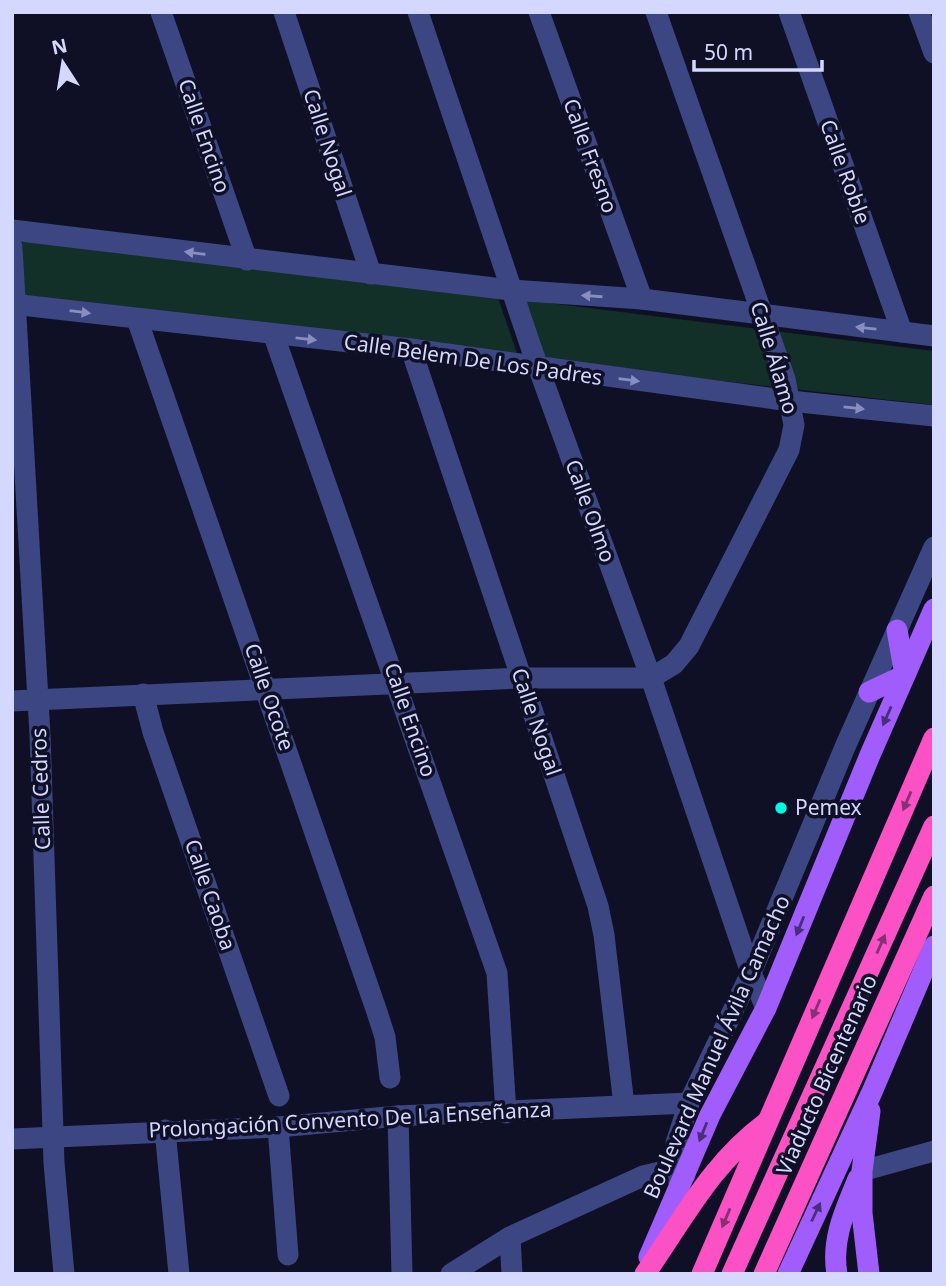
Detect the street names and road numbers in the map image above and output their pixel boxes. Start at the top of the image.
street label: Calle Encino [172,75,238,197]
street label: Calle Nogal [297,85,359,200]
street label: Calle Fresno [557,95,625,217]
street label: Calle Roble [814,116,878,228]
street label: Calle Álamo [745,298,805,417]
street label: Calle Belem De Los Padres [342,327,604,391]
street label: Calle Olmo [559,455,622,566]
street label: Calle Ocote [239,639,301,754]
street label: Calle Encino [378,659,444,781]
street label: Calle Nogal [505,664,568,779]
street label: Calle Cedros [24,727,56,851]
street label: Calle Caoba [179,835,243,954]
street label: Boulevard Manuel Ávila Camacho [636,891,796,1203]
street label: Viaducto Bicentenario [769,970,883,1179]
street label: Prolongación Convento De La Enseñanza [148,1094,552,1144]

